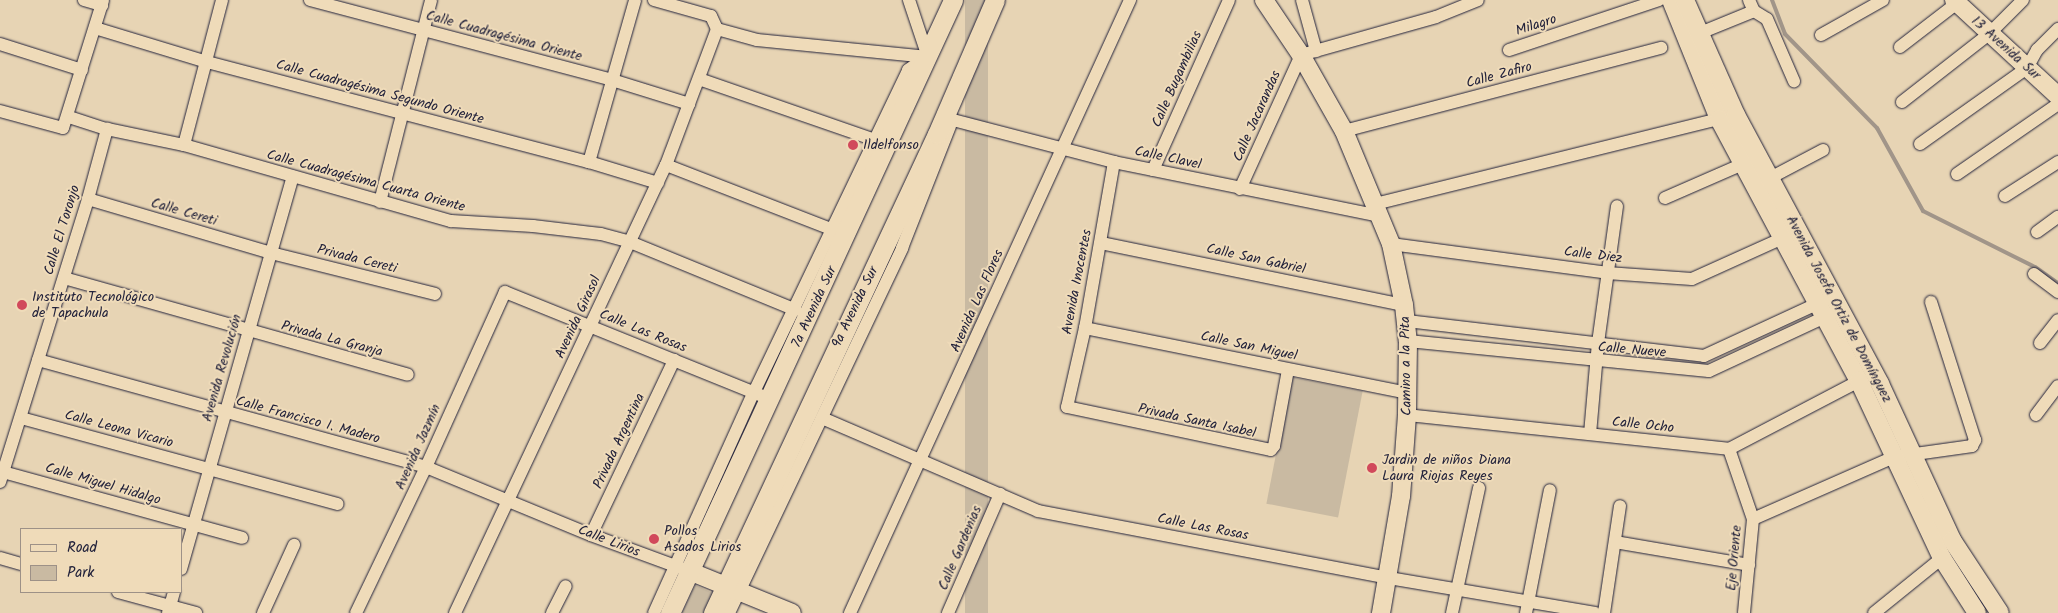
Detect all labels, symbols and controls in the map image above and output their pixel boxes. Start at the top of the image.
street label: Calle Cuadragésima Oriente [424,7,584,65]
street label: Milagro [1513,11,1559,39]
street label: 13 Avenida Sur [1968,12,2044,84]
street label: Calle Bugambilias [1148,28,1206,130]
street label: Calle Cuadragésima Segundo Oriente [274,56,486,128]
street label: Calle Zafiro [1464,58,1534,92]
street label: Calle Jacarandas [1229,68,1285,164]
place label: Ildelfonso [863,137,919,153]
marker: Ildelfonso [847,139,859,151]
street label: Calle Clavel [1133,143,1203,173]
street label: Calle Cuadragésima Cuarta Oriente [265,146,467,216]
street label: Calle El Toronjo [40,183,84,277]
street label: Calle Cereti [149,195,219,229]
street label: Avenida Josefa Ortiz de Domínguez [1783,213,1895,405]
street label: Avenida Inocentes [1059,228,1095,336]
street label: Calle San Gabriel [1205,240,1307,278]
street label: Privada Cereti [315,241,399,277]
street label: Calle Diez [1563,243,1623,267]
street label: Avenida Las Flores [947,247,1007,355]
street label: 7a Avenida Sur [788,264,840,350]
street label: 9a Avenida Sur [828,264,882,350]
street label: Avenida Girasol [551,273,605,361]
place label: Instituto Tecnológico de Tapachula [32,289,154,322]
marker: Instituto Tecnológico de Tapachula [16,299,28,311]
street label: Calle Las Rosas [597,306,689,356]
street label: Avenida Revolución [199,312,245,424]
street label: Camino a la Pita [1397,316,1415,416]
street label: Privada La Granja [279,317,385,361]
street label: Calle San Miguel [1199,328,1299,364]
street label: Calle Nueve [1597,339,1667,361]
street label: Privada Argentina [590,391,648,491]
street label: Calle Francisco I. Madero [234,393,382,447]
street label: Privada Santa Isabel [1136,400,1258,442]
street label: Avenida Jazmín [392,402,444,492]
street label: Calle Leona Vicario [63,406,175,452]
street label: Calle Ocho [1611,413,1675,437]
place label: Jardin de niños Diana Laura Riojas Reyes [1382,452,1511,484]
street label: Calle Miguel Hidalgo [43,459,163,509]
marker: Jardin de niños Diana Laura Riojas Reyes [1366,462,1378,474]
street label: Calle Gardenias [935,503,985,593]
street label: Calle Las Rosas [1156,510,1250,544]
street label: Calle Lirios [576,522,642,560]
place label: Pollos Asados Lirios [664,523,741,556]
street label: Eje Oriente [1723,525,1745,591]
legend [20,528,182,593]
marker: Pollos Asados Lirios [648,533,660,545]
text: Road [67,536,97,560]
text: Park [67,561,94,585]

